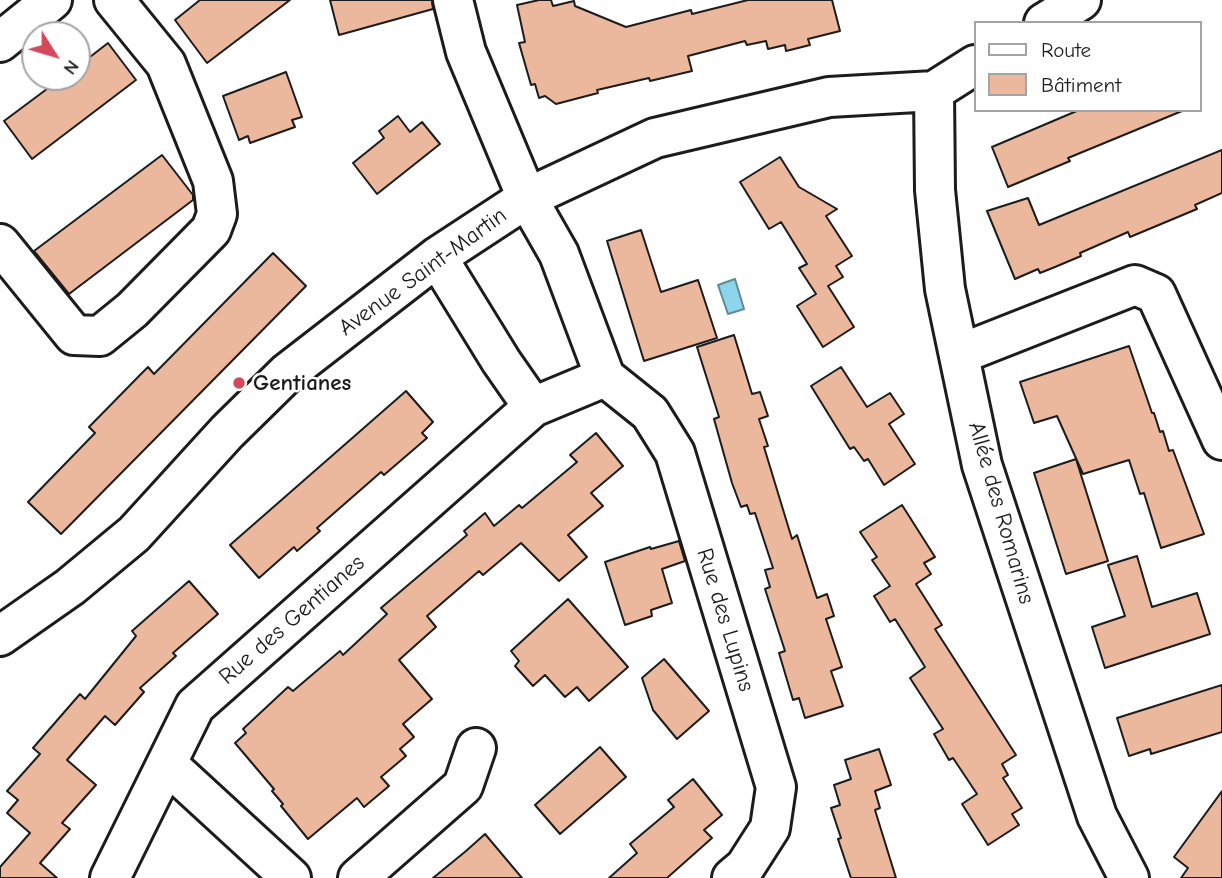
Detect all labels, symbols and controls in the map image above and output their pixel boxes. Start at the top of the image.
north arrow [21,21,91,91]
legend [974,21,1201,112]
text: Route [1041,38,1091,62]
text: N [59,56,84,79]
text: Bâtiment [1041,73,1121,97]
street label: Avenue Saint-Martin [334,202,512,342]
place label: Gentianes [253,369,351,397]
marker: Gentianes [231,375,247,391]
street label: Allée des Romarins [962,419,1040,607]
street label: Rue des Lupins [690,545,760,695]
street label: Rue des Gentianes [214,549,370,691]

